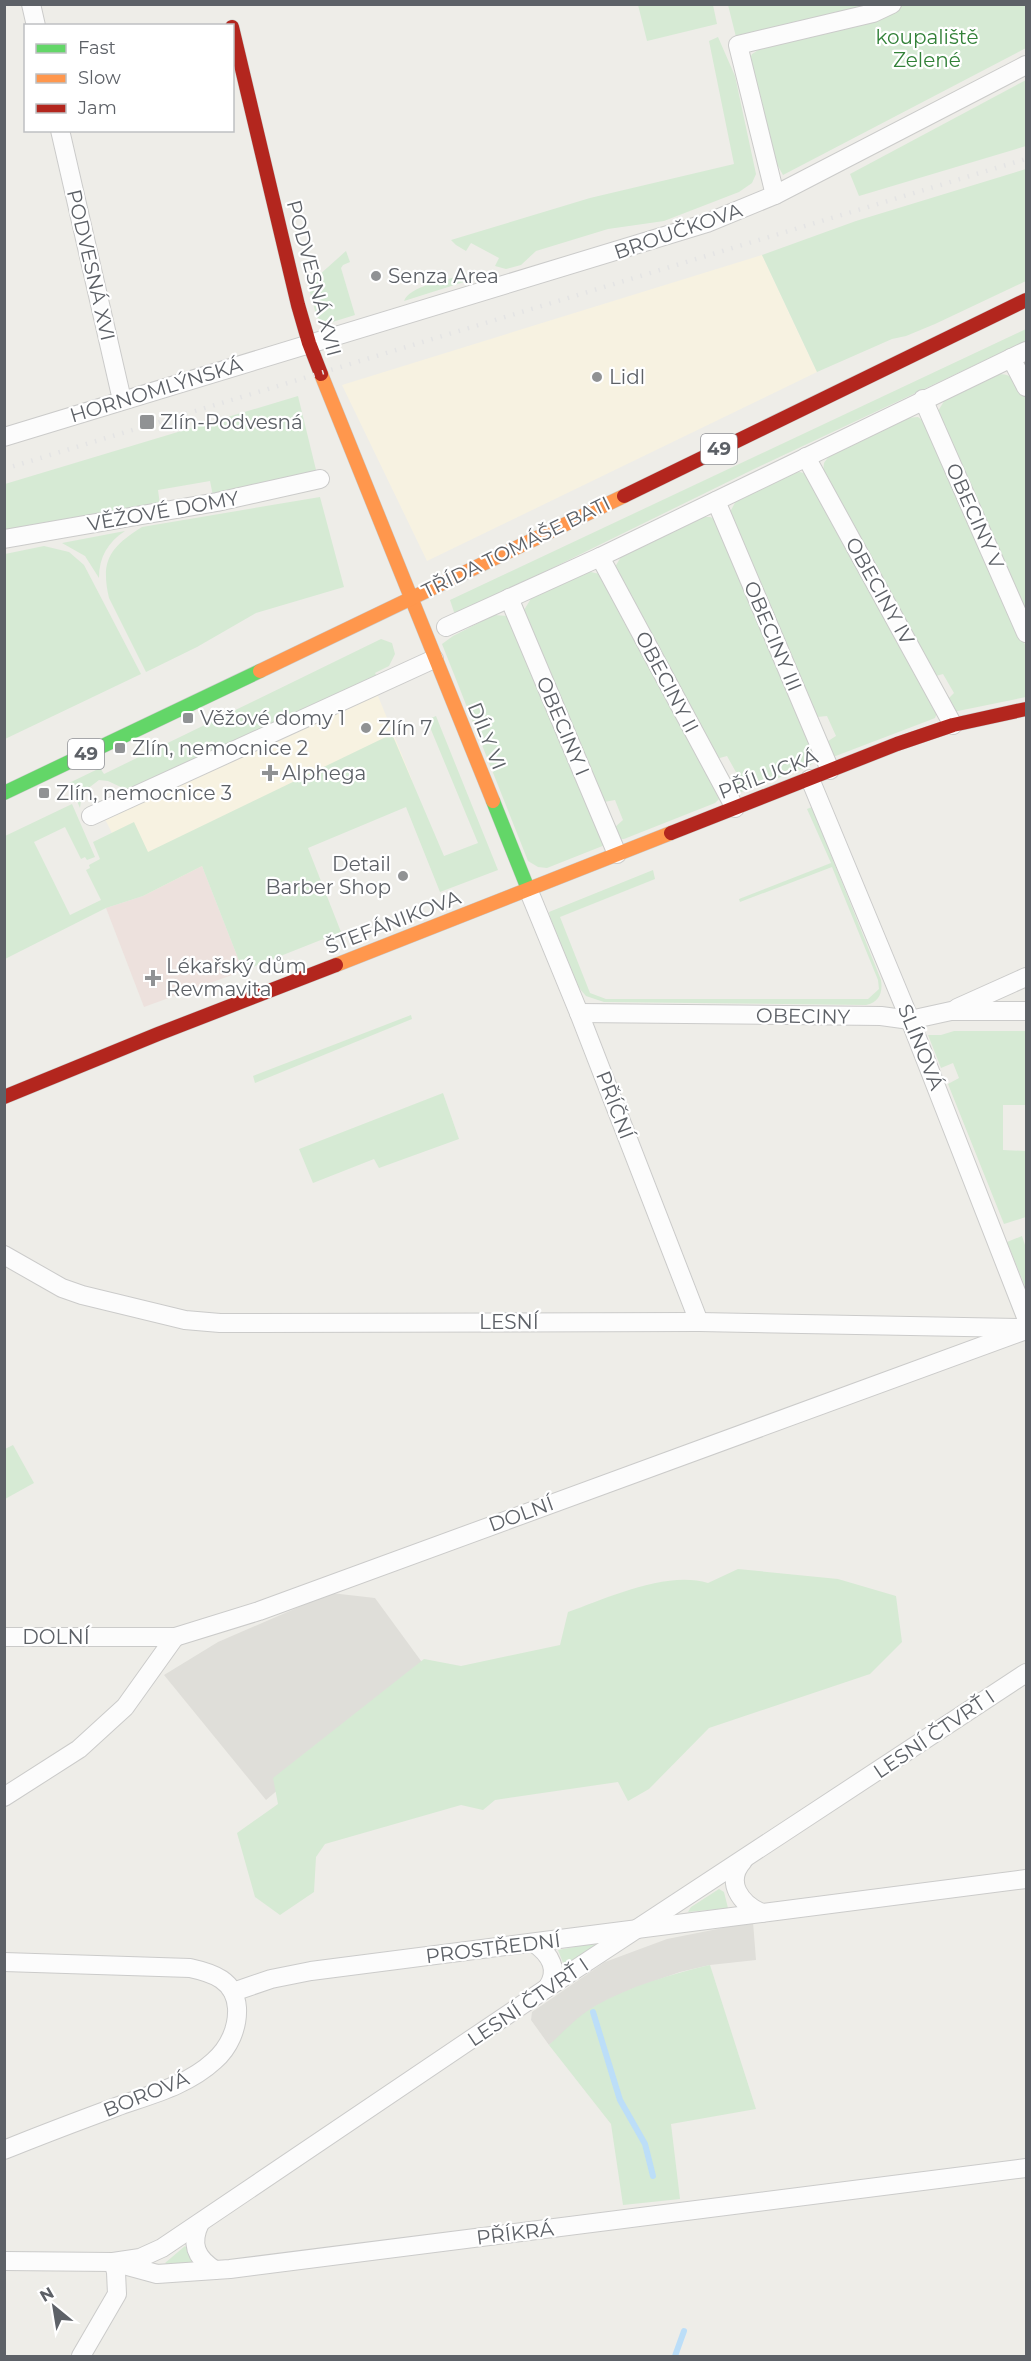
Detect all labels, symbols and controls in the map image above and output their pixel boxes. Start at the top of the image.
legend [24,24,234,132]
park label: koupaliště Zelené [875,25,979,72]
text: Fast [78,37,116,59]
text: Slow [78,67,121,89]
text: Jam [77,97,117,119]
street label: PODVESNÁ XVI [62,187,120,343]
street label: PODVESNÁ XVII [282,197,346,359]
street label: BROUČKOVA [611,198,746,264]
place label: Senza Area [388,264,499,288]
marker: Senza Area [369,269,383,283]
street label: HORNOMLÝNSKÁ [67,352,246,428]
place label: Lidl [609,365,645,389]
marker: Lidl [590,370,604,384]
place label: Zlín-Podvesná [160,410,303,434]
marker: Zlín-Podvesná [138,413,156,431]
road number: 49 [701,434,737,464]
street label: OBECINY V [941,459,1009,573]
street label: VĚŽOVÉ DOMY [85,486,241,536]
street label: TŘÍDA TOMÁŠE BATI [418,491,614,603]
street label: OBECINY IV [841,533,919,649]
street label: OBECINY III [739,577,807,695]
street label: OBECINY II [630,627,704,737]
street label: OBECINY I [531,673,595,779]
street label: DÍLY VI [463,699,511,773]
place label: Věžové domy 1 [200,706,345,730]
marker: Věžové domy 1 [181,711,195,725]
place label: Zlín 7 [378,716,432,740]
marker: Zlín 7 [359,721,373,735]
place label: Zlín, nemocnice 2 [132,736,308,760]
road number: 49 [68,739,104,769]
marker: Zlín, nemocnice 2 [113,741,127,755]
street label: PŘÍLUCKÁ [715,744,822,804]
place label: Alphega [282,761,366,785]
marker: Alphega [263,766,277,780]
place label: Zlín, nemocnice 3 [56,781,232,805]
marker: Zlín, nemocnice 3 [37,786,51,800]
place label: Detail Barber Shop [265,852,391,899]
marker: Detail Barber Shop [396,869,410,883]
street label: ŠTEFÁNIKOVA [322,885,465,959]
place label: Lékařský dům Revmavita [166,954,307,1001]
marker: Lékařský dům Revmavita [144,969,162,987]
street label: SLÍNOVÁ [893,1001,949,1094]
street label: OBECINY [756,1003,851,1029]
street label: PŘÍČNÍ [591,1067,639,1143]
street label: LESNÍ [479,1310,540,1334]
street label: DOLNÍ [485,1491,558,1537]
street label: DOLNÍ [22,1625,91,1649]
street label: LESNÍ ČTVRŤ I [869,1685,999,1783]
street label: PROSTŘEDNÍ [424,1928,563,1968]
street label: LESNÍ ČTVRŤ I [463,1953,593,2051]
street label: BOROVÁ [100,2066,193,2122]
street label: PŘÍKRÁ [475,2216,556,2250]
north arrow [24,2277,84,2337]
text: N [36,2283,57,2306]

